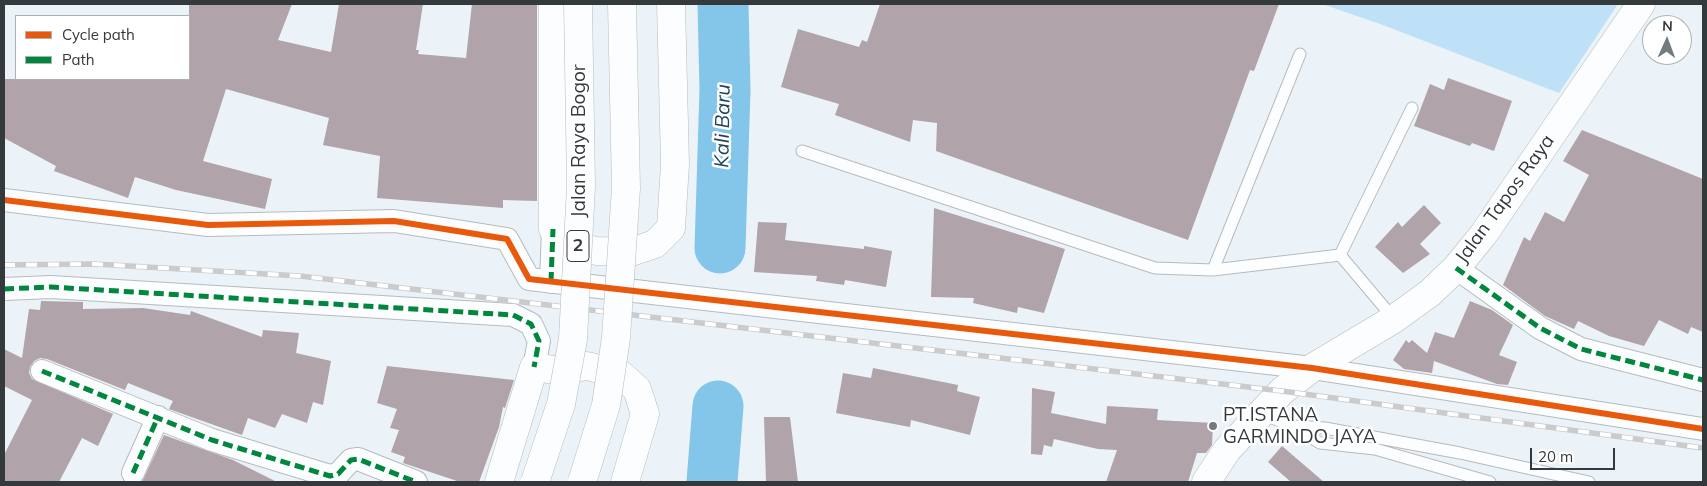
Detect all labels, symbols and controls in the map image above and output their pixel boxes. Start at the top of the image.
legend [15,15,190,80]
north arrow [1642,15,1692,65]
text: N [1662,17,1673,35]
text: Cycle path [62,25,135,44]
text: Path [62,50,94,69]
street label: Jalan Raya Bogor [568,64,590,218]
water label: Kali Baru [710,84,736,168]
street label: Jalan Tapos Raya [1451,130,1559,268]
road number: 2 [567,230,589,262]
place label: PT.ISTANA GARMINDO JAYA [1223,404,1376,448]
marker: PT.ISTANA GARMINDO JAYA [1207,420,1219,432]
scale bar [1532,438,1617,470]
text: 20 m [1538,447,1573,466]

